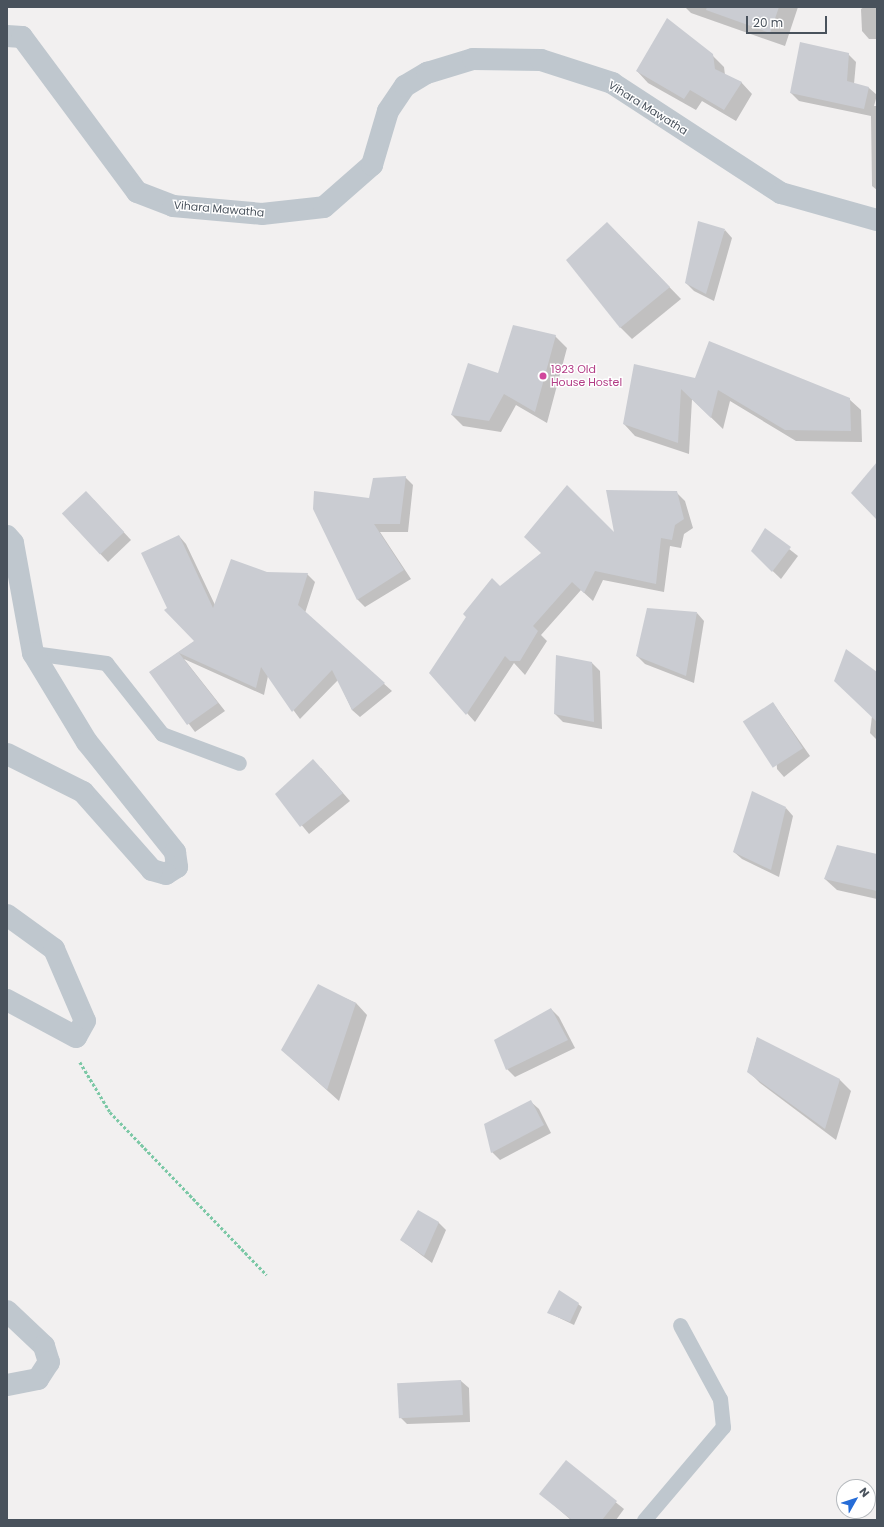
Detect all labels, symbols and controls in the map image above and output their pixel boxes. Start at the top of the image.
scale bar [748,8,829,34]
text: 20 m [753,14,783,31]
street label: Vihara Mawatha [606,78,690,138]
street label: Vihara Mawatha [173,198,265,220]
place label: 1923 Old House Hostel [551,363,622,389]
marker: 1923 Old House Hostel [538,371,548,381]
north arrow [836,1479,876,1519]
text: N [856,1484,873,1500]

